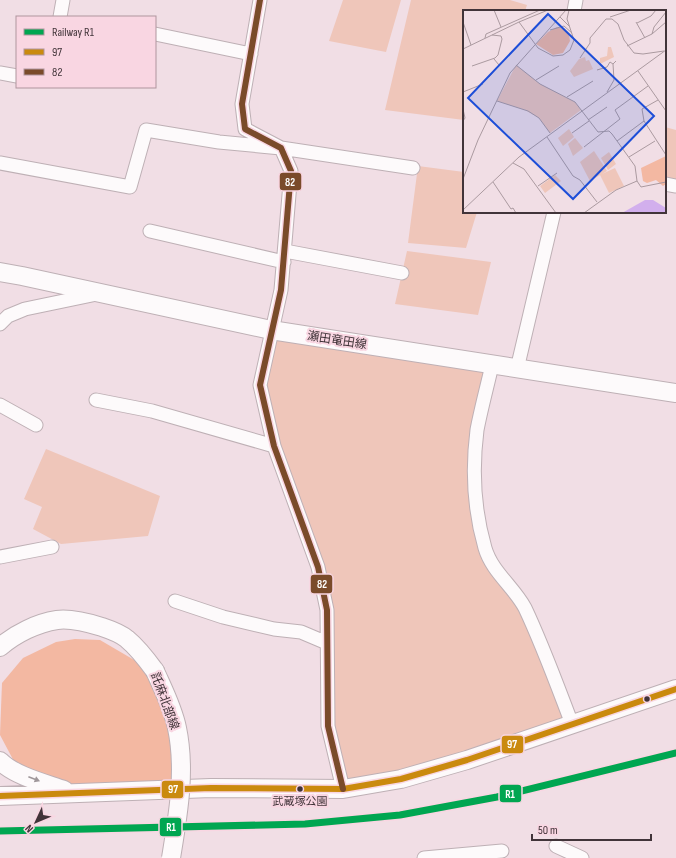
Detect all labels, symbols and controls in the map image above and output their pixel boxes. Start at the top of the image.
inset map [463,10,666,213]
legend [16,16,156,88]
text: Railway R1 [52,25,95,40]
text: 97 [52,45,62,60]
text: 82 [52,65,62,80]
line badge: 82 [279,172,302,191]
text: 82 [285,176,295,189]
street label: 瀬田竜田線 [306,328,368,353]
line badge: 82 [310,574,333,594]
text: 82 [317,578,327,591]
street label: 託麻北部線 [147,670,182,732]
unlabelled marker [642,694,652,704]
line badge: 97 [501,735,524,754]
text: 97 [507,738,517,751]
one-way arrow [28,777,40,783]
line badge: 97 [161,780,184,799]
text: 97 [168,783,178,796]
marker: 武蔵塚公園 [295,784,305,794]
line badge: R1 [499,784,522,803]
text: R1 [505,788,516,801]
place label: 武蔵塚公園 [273,795,328,808]
north arrow [16,802,56,842]
scale bar [532,816,651,842]
line badge: R1 [159,817,182,837]
text: R1 [166,821,177,834]
text: N [22,822,36,835]
text: 50 m [538,823,558,838]

